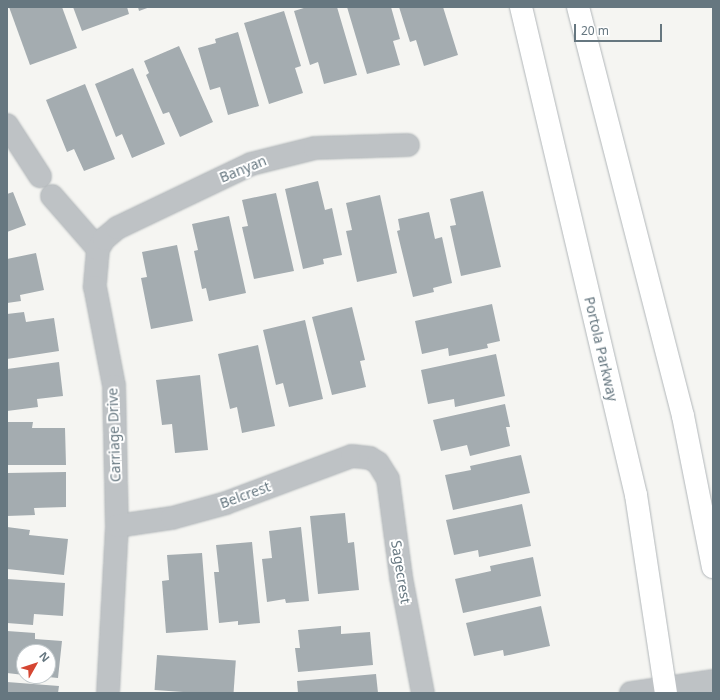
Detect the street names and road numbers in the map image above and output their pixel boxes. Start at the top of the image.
street label: Banyan [217,152,269,186]
street label: Portola Parkway [581,295,621,403]
street label: Carriage Drive [104,387,124,483]
street label: Belcrest [217,478,273,512]
street label: Sagecrest [388,539,414,605]

